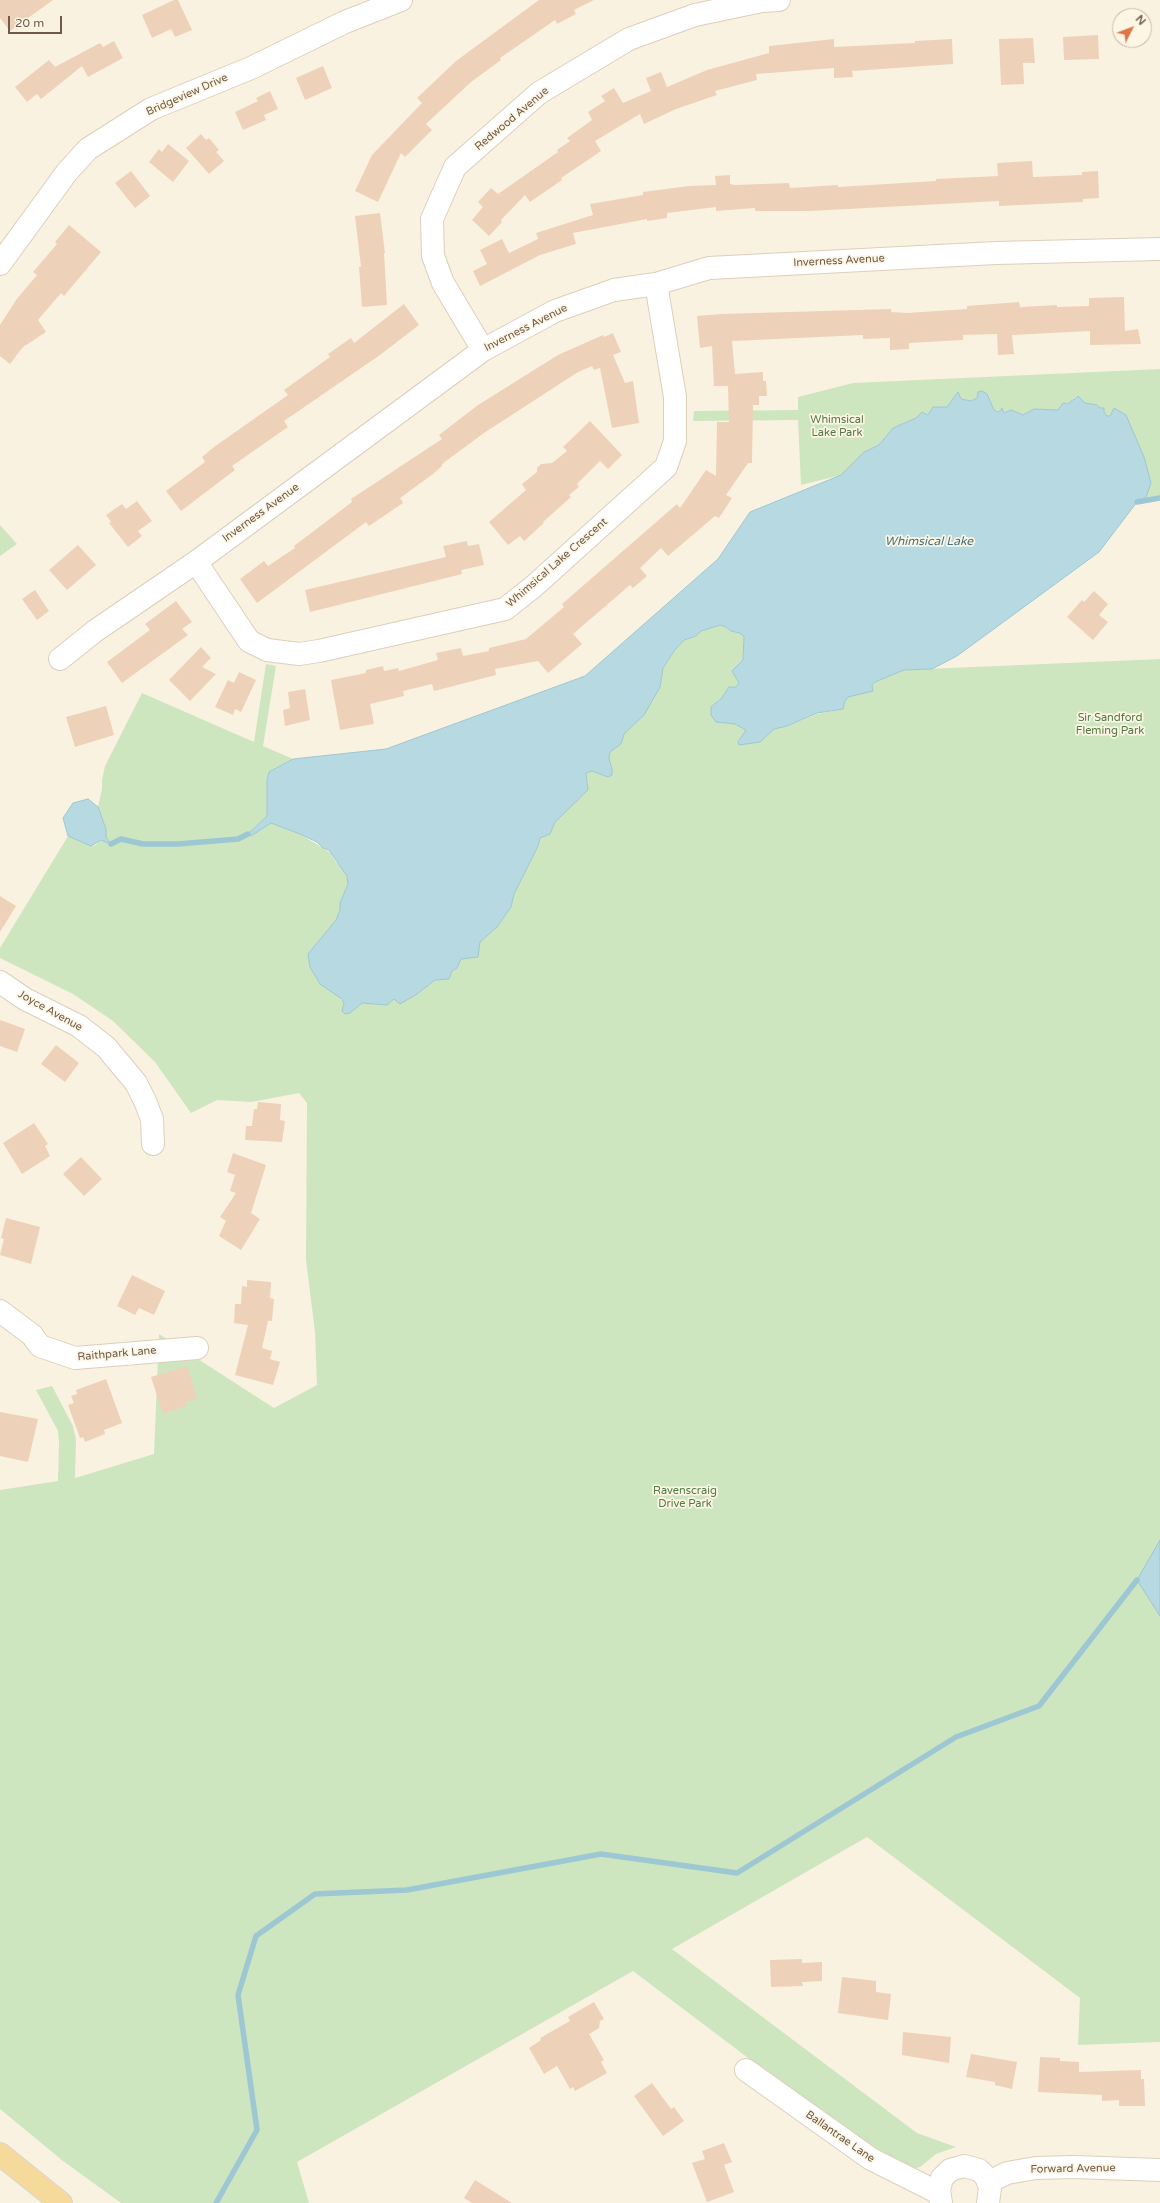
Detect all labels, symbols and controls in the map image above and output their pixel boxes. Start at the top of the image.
scale bar [10,8,64,34]
north arrow [1112,8,1152,48]
text: N [1133,13,1148,28]
text: 20 m [15,16,44,30]
street label: Bridgeview Drive [144,71,230,119]
street label: Redwood Avenue [472,84,552,154]
street label: Inverness Avenue [793,252,885,270]
street label: Inverness Avenue [482,301,570,355]
park label: Whimsical Lake Park [810,413,864,439]
street label: Inverness Avenue [220,481,302,545]
street label: Whimsical Lake Crescent [504,515,610,611]
water label: Whimsical Lake [885,535,973,549]
park label: Sir Sandford Fleming Park [1076,711,1144,737]
street label: Joyce Avenue [15,988,85,1034]
street label: Raithpark Lane [77,1344,157,1364]
park label: Ravenscraig Drive Park [653,1484,717,1510]
street label: Ballantrae Lane [803,2108,877,2166]
street label: Forward Avenue [1030,2162,1116,2176]

